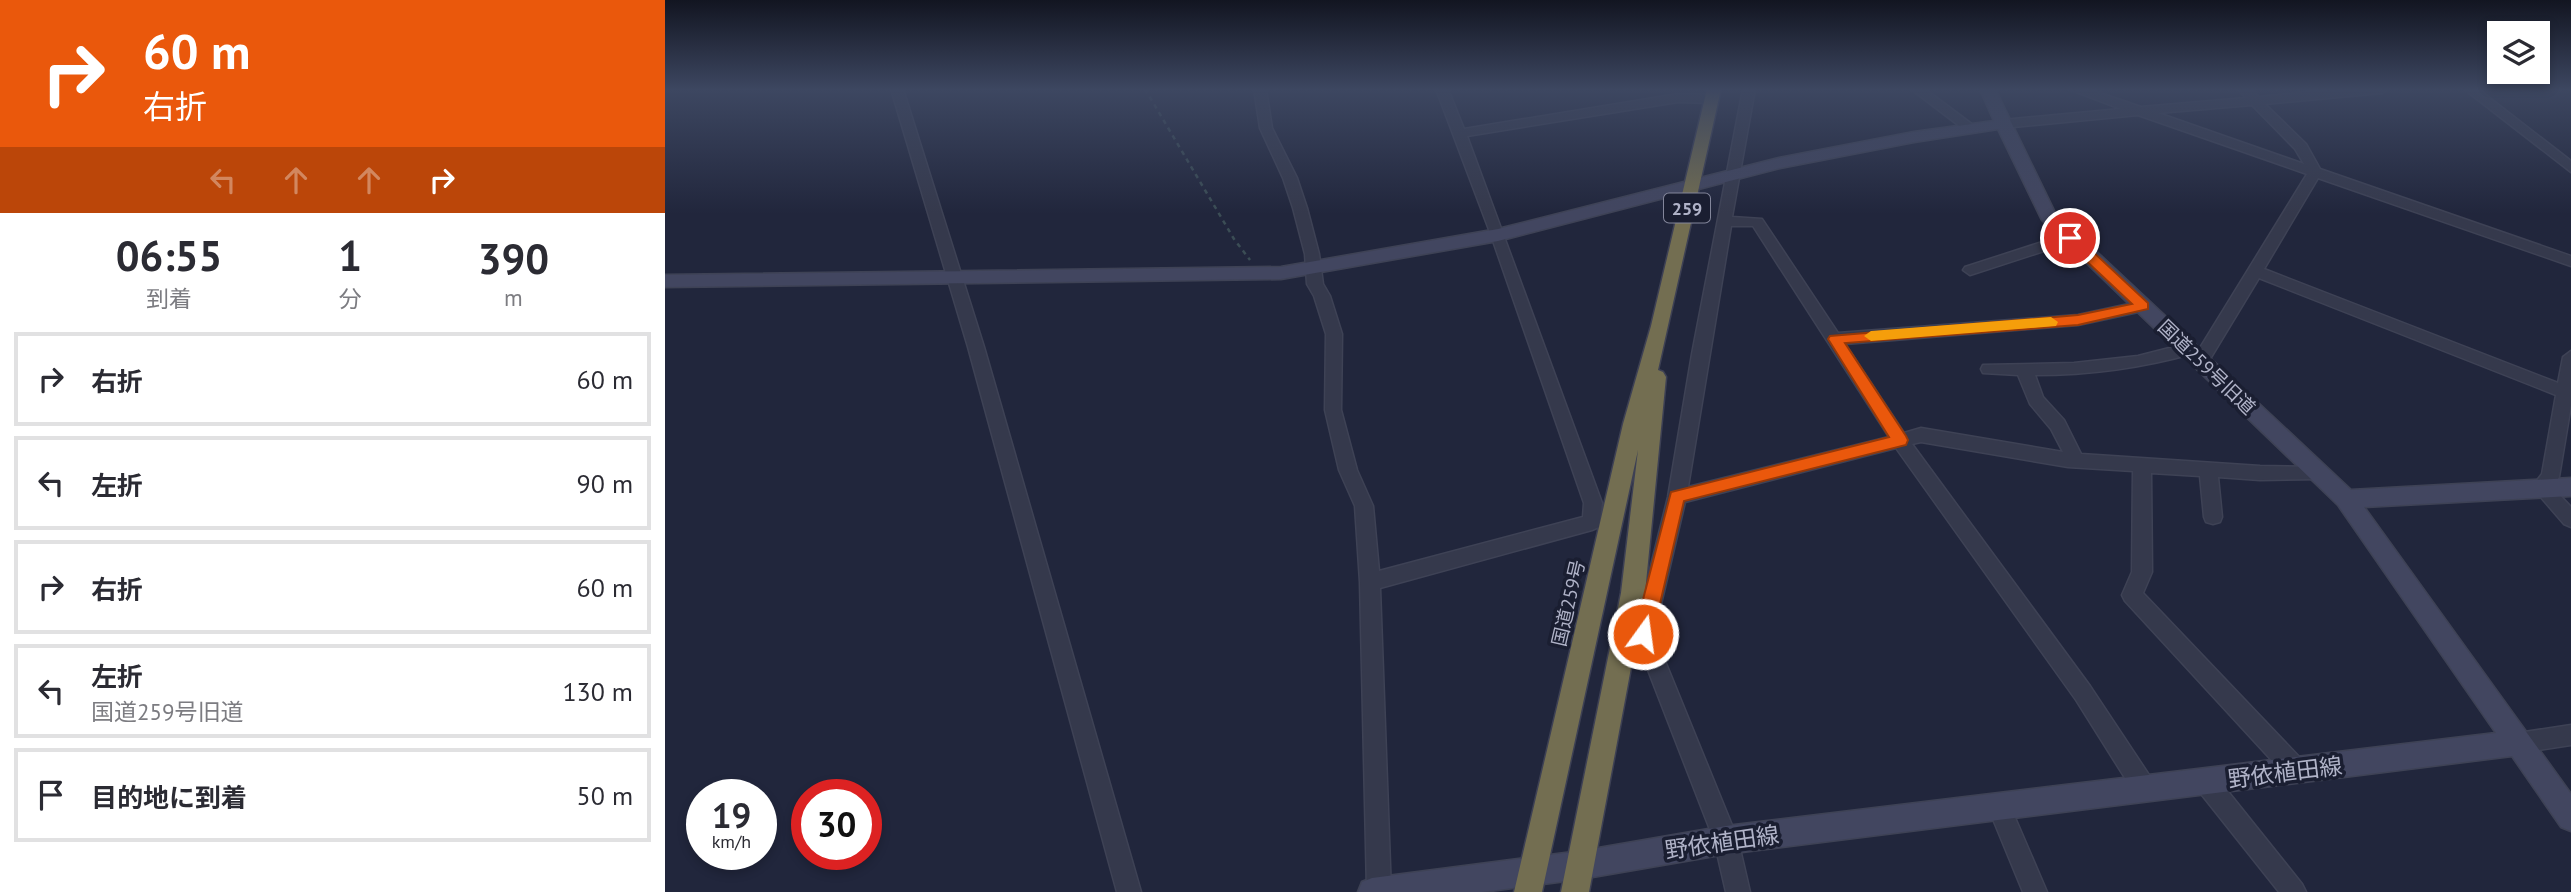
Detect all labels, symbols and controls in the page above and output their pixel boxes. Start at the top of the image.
text: 60 m [143,19,250,83]
map controls [2487,21,2550,84]
button: layers [2487,21,2550,84]
icon: right [28,28,119,119]
text: 右折 [143,85,207,127]
icon: left [204,161,242,199]
icon: ahead [277,161,315,199]
icon: ahead [350,161,388,199]
icon: right [423,161,461,199]
road number: 259 [1664,194,1710,223]
pin [2040,208,2100,268]
icon: arrive [2051,219,2089,257]
text: 06:55 [116,228,222,283]
text: 1 [338,228,362,283]
text: 390 [478,231,549,286]
text: m [504,283,523,312]
text: 到着 [146,284,192,313]
text: 分 [339,284,362,313]
street label: 国道259号旧道 [2153,315,2261,419]
icon: right [32,360,70,398]
text: 60 m [577,363,633,396]
text: 右折 [91,365,143,398]
icon: left [32,464,70,502]
text: 90 m [577,467,633,500]
text: 左折 [91,469,143,502]
street label: 国道259号 [1546,557,1590,649]
icon: right [32,568,70,606]
text: 60 m [577,571,633,604]
text: 右折 [91,573,143,606]
position arrow [1606,597,1680,671]
text: 左折 [91,660,143,693]
icon: left [32,672,70,710]
text: 130 m [562,675,633,708]
text: 国道259号旧道 [91,697,244,726]
street label: 野依植田線 [2226,751,2344,793]
icon: arrive [32,776,70,814]
text: 50 m [577,779,633,812]
speed limit sign: 30 [791,779,882,870]
text: 目的地に到着 [91,781,247,814]
text: 19 [712,792,751,838]
street label: 野依植田線 [1663,820,1781,864]
text: km/h [712,830,751,853]

